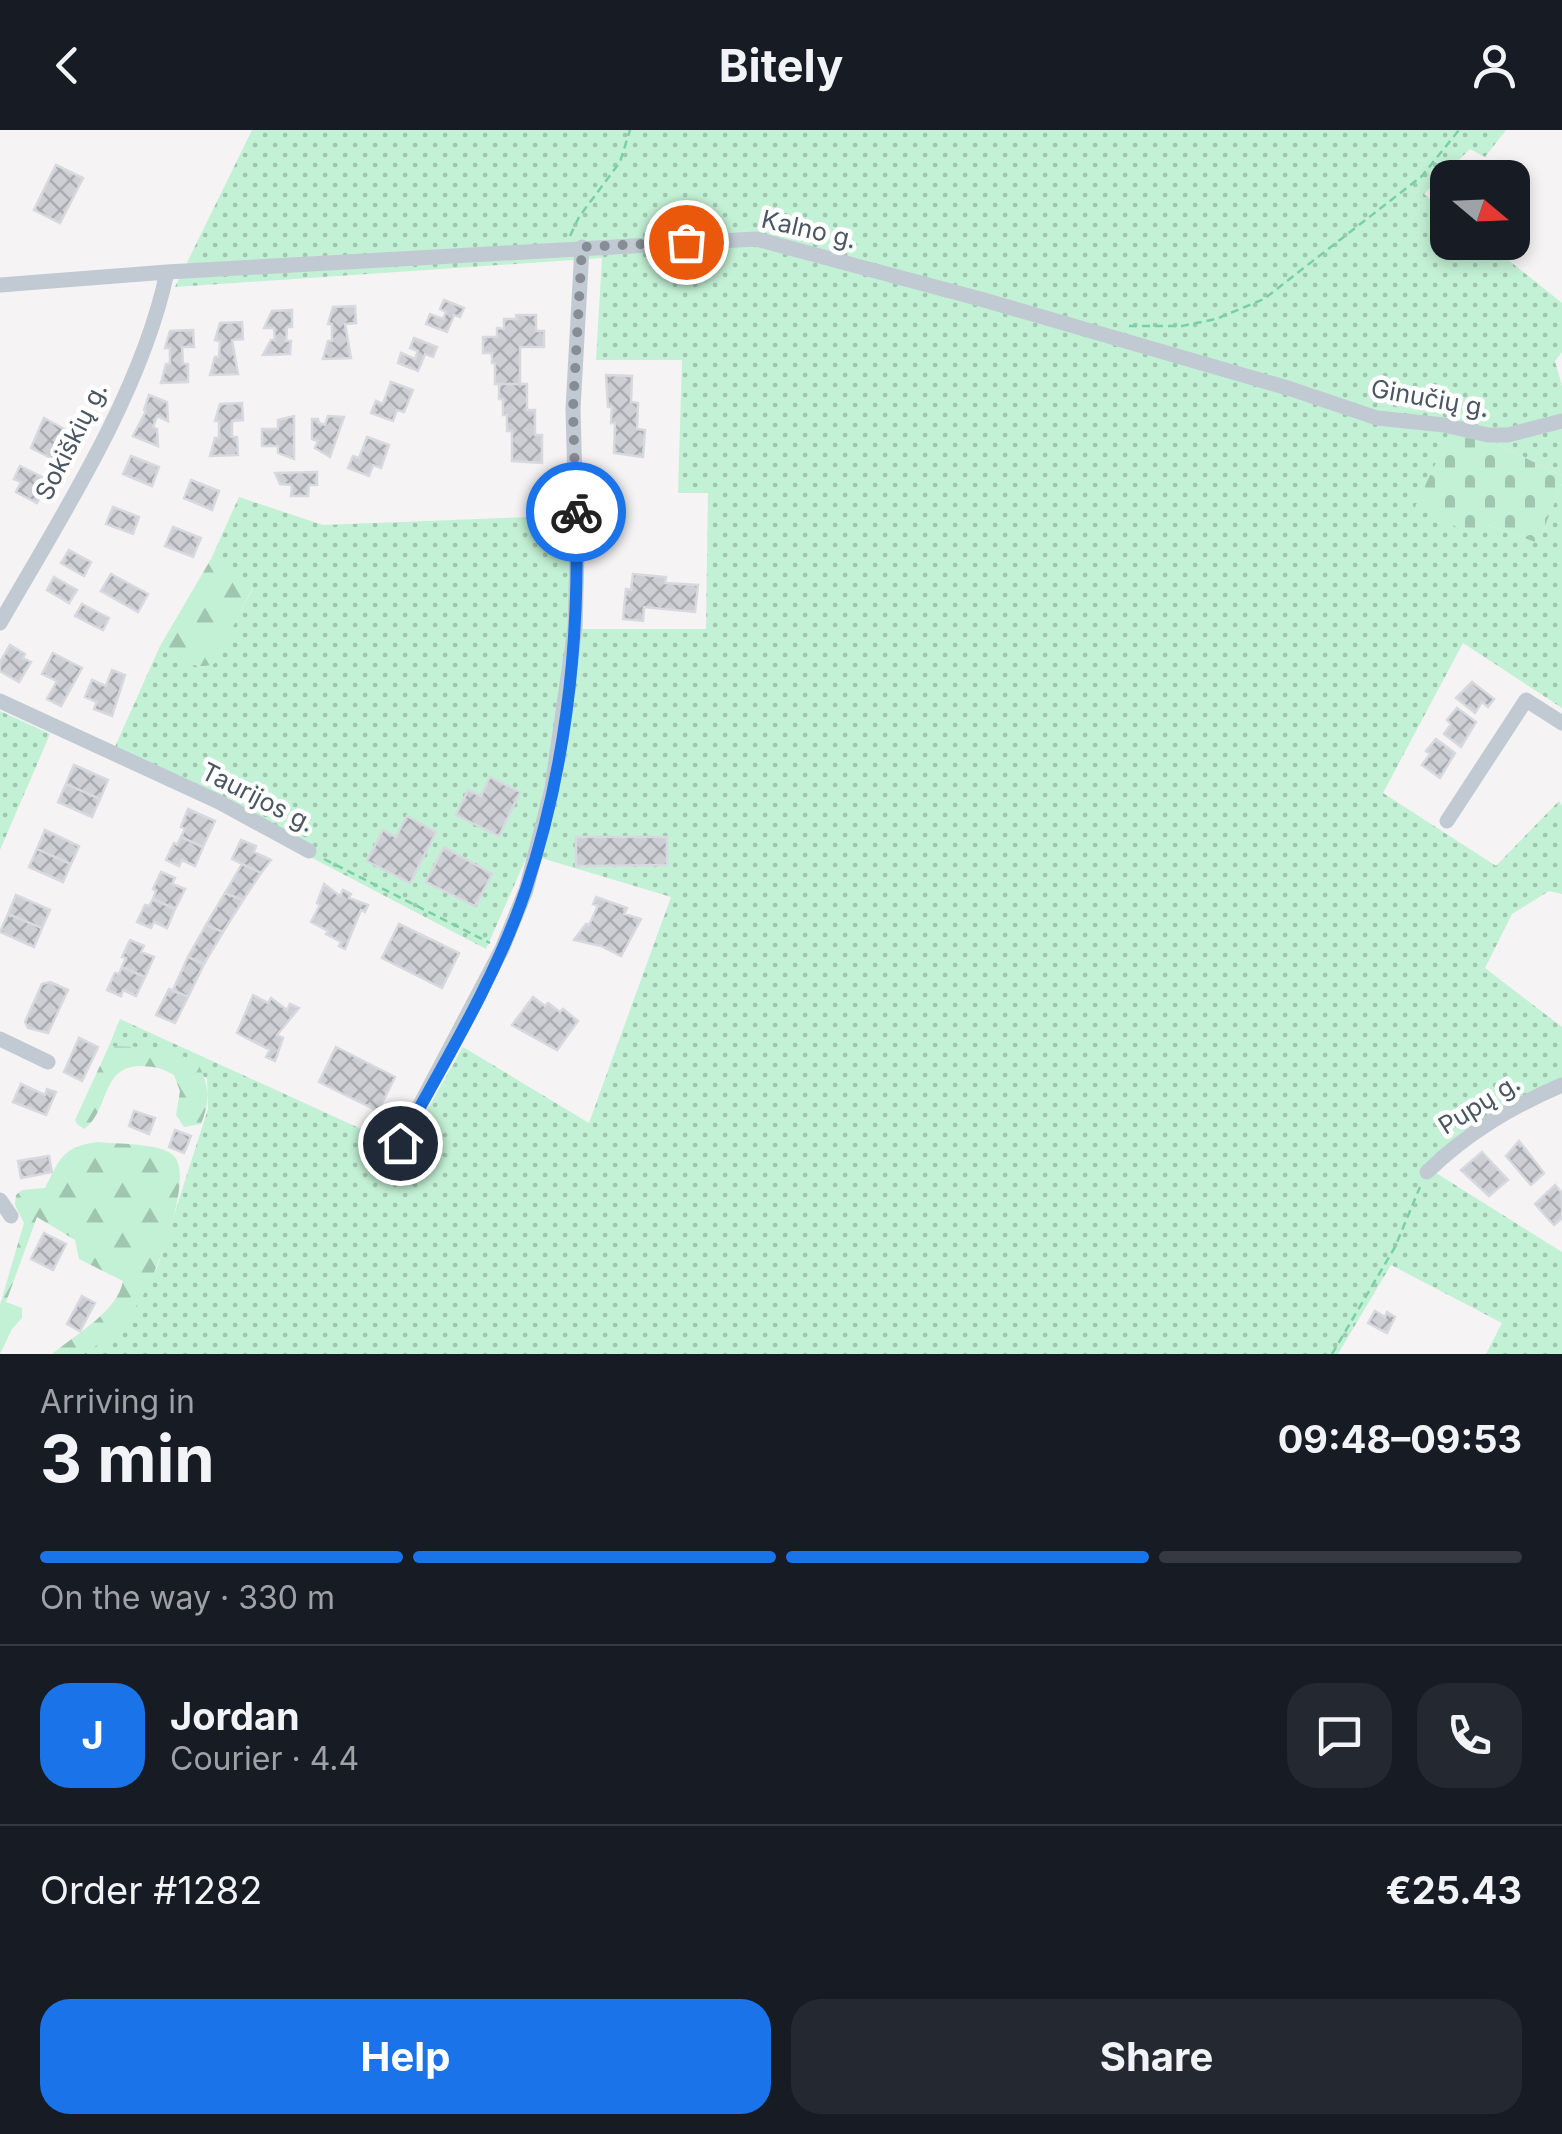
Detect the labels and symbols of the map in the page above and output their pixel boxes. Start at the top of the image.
north arrow [1430,160,1530,260]
pin [644,200,729,285]
street label: Kalno g. [759,204,859,254]
street label: Ginučių g. [1369,373,1491,423]
street label: Sokiškių g. [29,377,113,505]
courier [526,462,626,562]
street label: Taurijos g. [196,756,320,838]
street label: Pupų g. [1433,1067,1525,1141]
pin [358,1101,443,1186]

